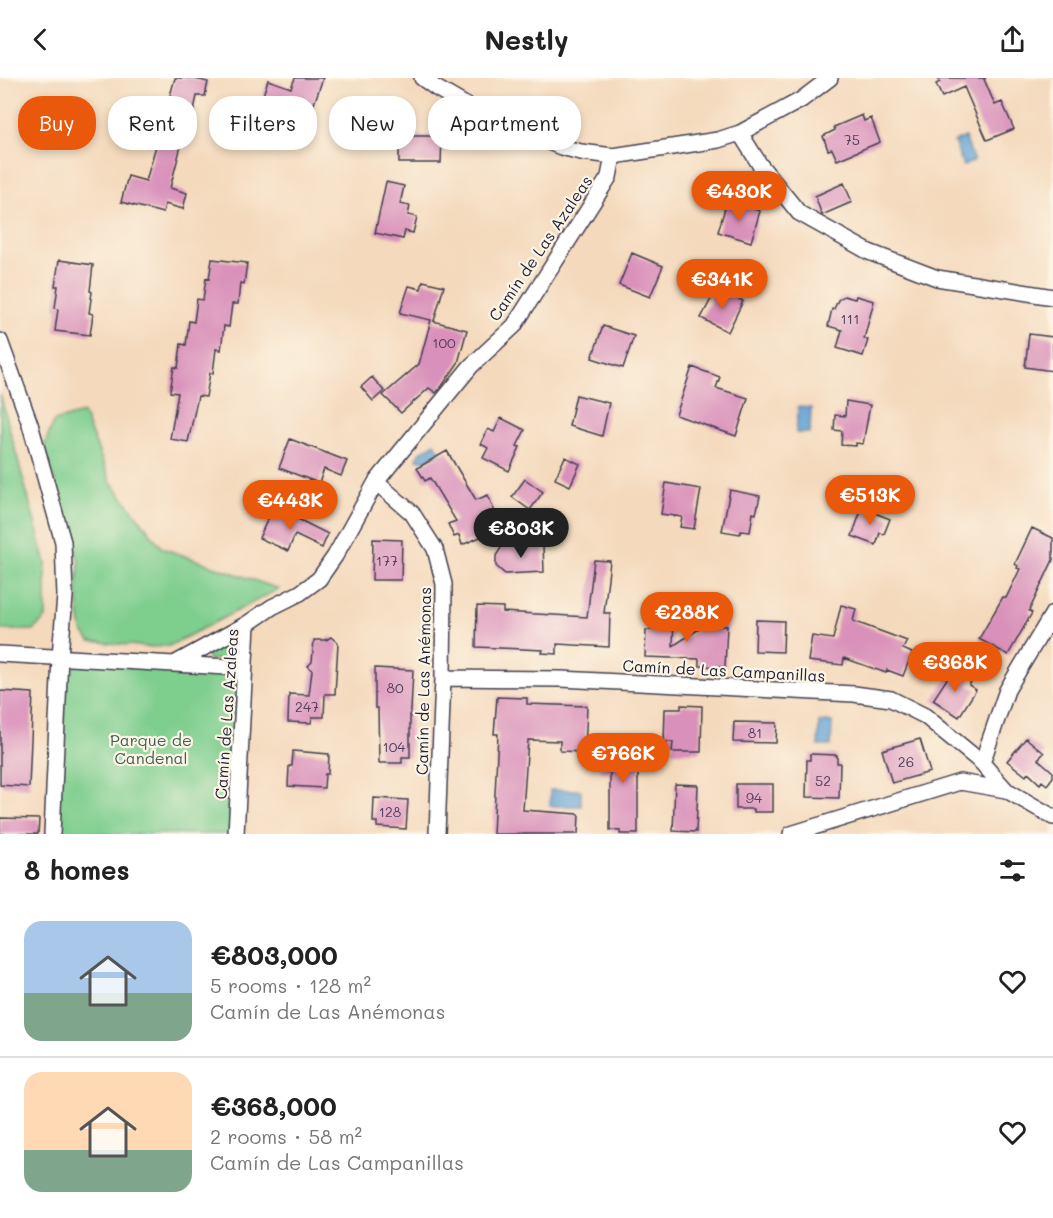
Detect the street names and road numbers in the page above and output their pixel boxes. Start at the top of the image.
street label: Camín de Las Azaleas [483,171,597,325]
street label: Camín de Las Anémonas [411,587,435,775]
street label: Camín de Las Azaleas [210,628,242,800]
street label: Camín de Las Campanillas [622,654,826,686]

